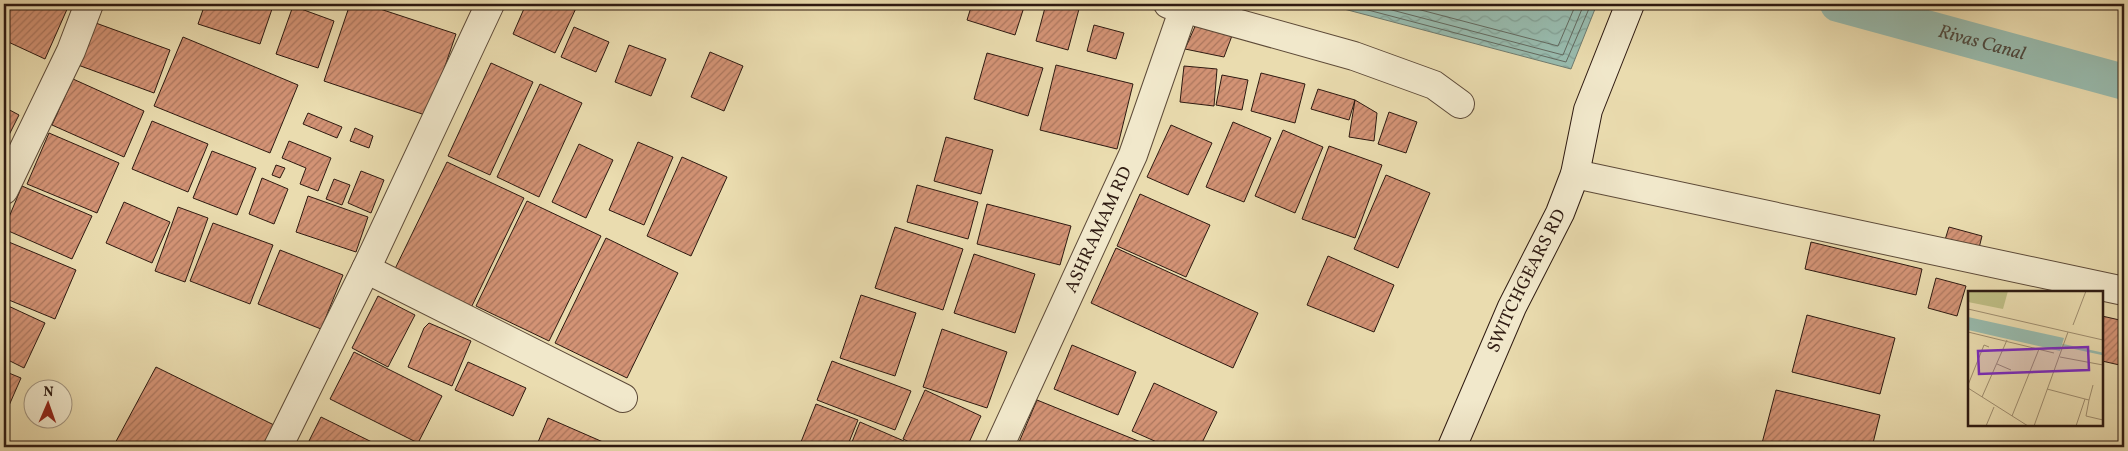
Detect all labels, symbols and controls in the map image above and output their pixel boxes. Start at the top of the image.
water label: Rivas Canal [1935,19,2029,68]
street label: ASHRAMAM RD [1059,163,1139,297]
street label: SWITCHGEARS RD [1481,205,1572,357]
inset map [1968,291,2103,426]
north arrow [22,378,72,428]
text: N [43,383,54,402]

